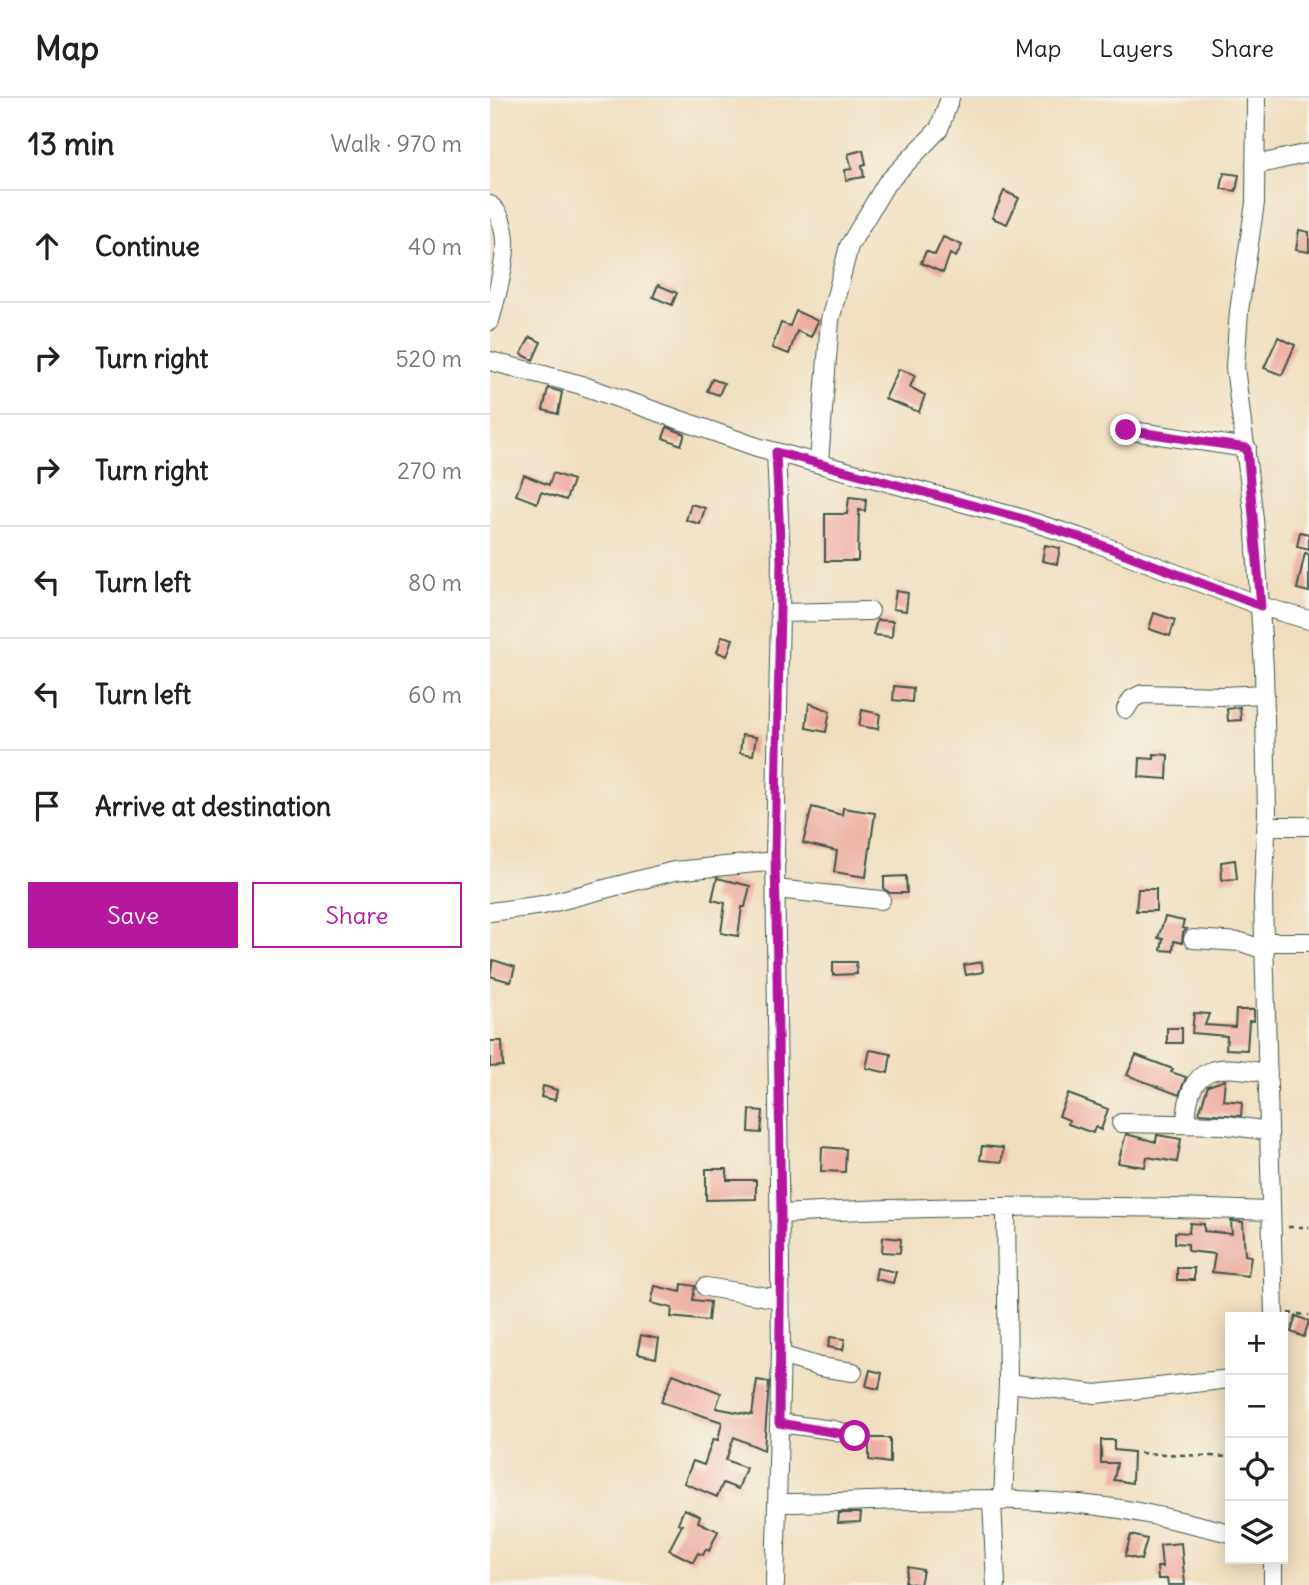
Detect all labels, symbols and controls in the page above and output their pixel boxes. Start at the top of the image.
text: Map [35,27,99,69]
text: Map [1015,33,1061,63]
text: Layers [1099,33,1173,63]
text: Share [1211,33,1274,63]
text: 13 min [28,125,115,163]
text: Walk · 970 m [331,129,462,158]
icon: ahead [28,227,66,265]
text: Continue [95,230,200,263]
text: 40 m [408,232,462,261]
icon: right [28,339,66,377]
text: Turn right [95,342,208,375]
text: 520 m [395,344,462,373]
route end [1110,414,1141,445]
icon: right [28,451,66,489]
text: Turn right [95,454,208,487]
text: 270 m [397,456,462,485]
icon: left [28,563,66,601]
text: Turn left [95,566,191,599]
text: 80 m [408,568,462,597]
icon: left [28,675,66,713]
text: Turn left [95,678,191,711]
text: 60 m [408,680,462,709]
icon: arrive [28,787,66,825]
text: Arrive at destination [95,790,331,823]
button: Save [28,882,238,948]
button: Share [252,882,462,948]
map controls [1225,1312,1288,1564]
button: + [1225,1312,1288,1375]
button: − [1225,1375,1288,1438]
route start [839,1420,870,1451]
button: locate [1225,1438,1288,1501]
button: layers [1225,1501,1288,1564]

